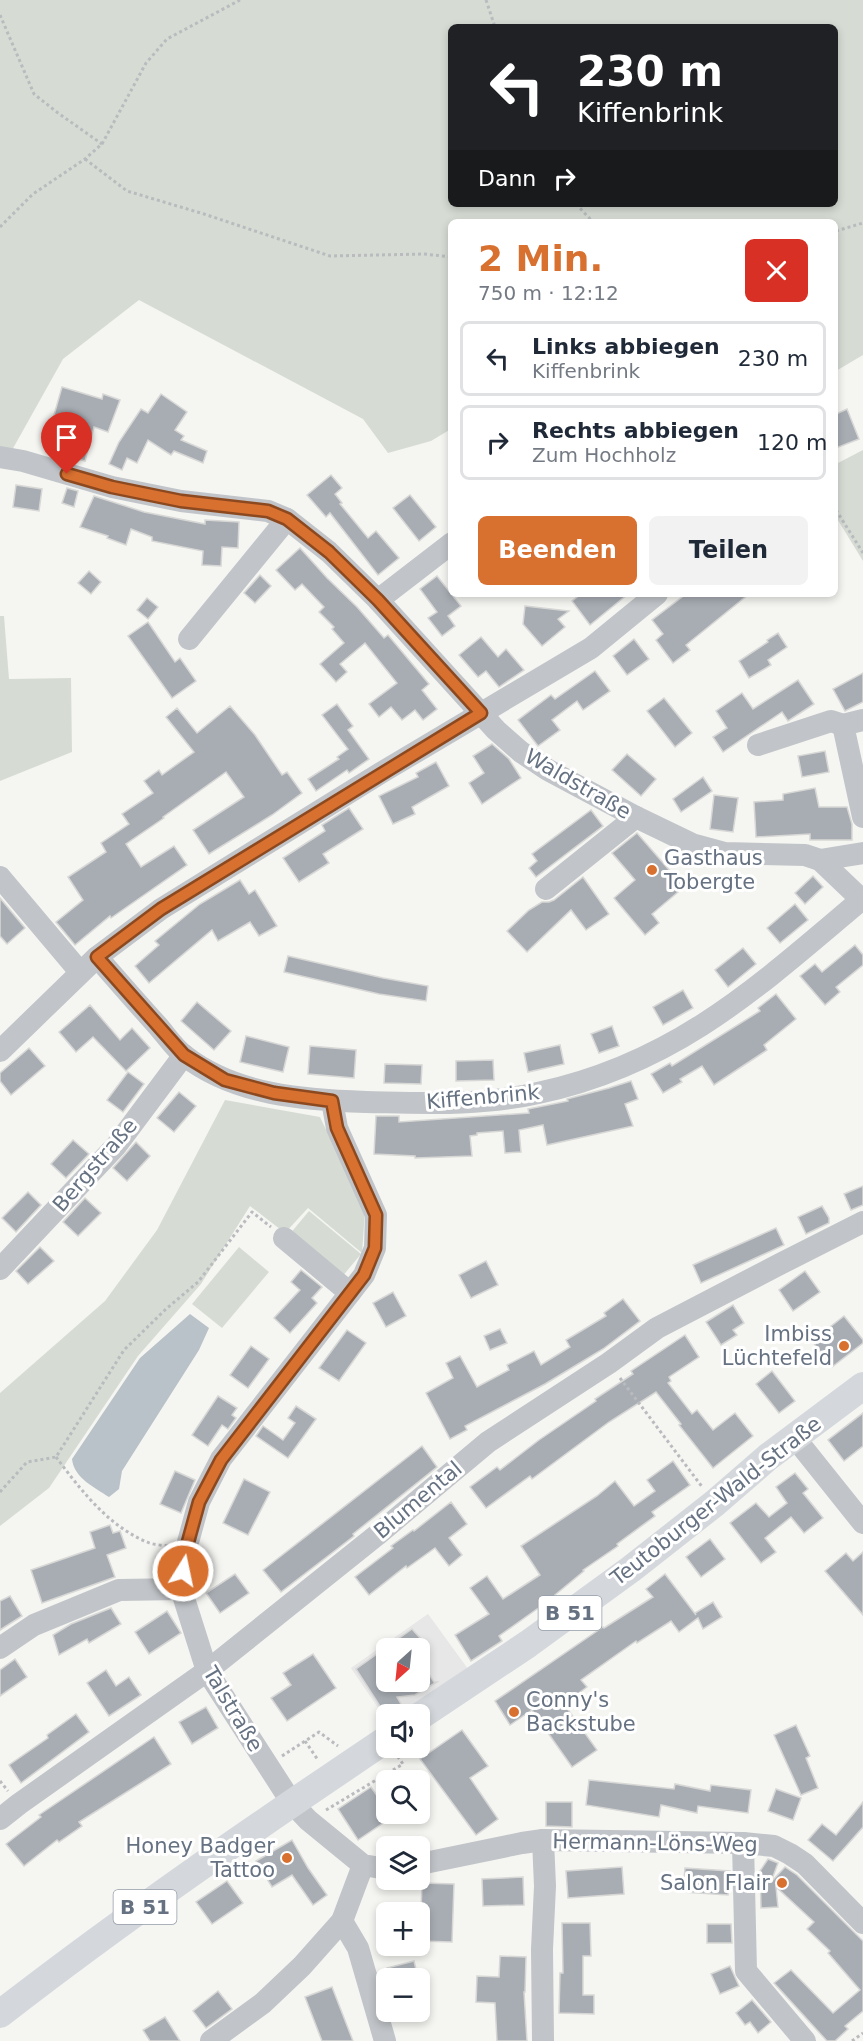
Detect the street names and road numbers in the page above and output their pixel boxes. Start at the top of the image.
street label: Waldstraße [521,744,635,824]
street label: Kiffenbrink [425,1080,541,1114]
street label: Bergstraße [48,1113,142,1217]
street label: Teutoburger-Wald-Straße [605,1412,826,1591]
street label: Blumental [369,1456,467,1544]
road number: B 51 [538,1596,602,1630]
street label: Talstraße [198,1661,268,1756]
street label: Hermann-Löns-Weg [552,1829,758,1857]
road number: B 51 [114,1890,176,1924]

